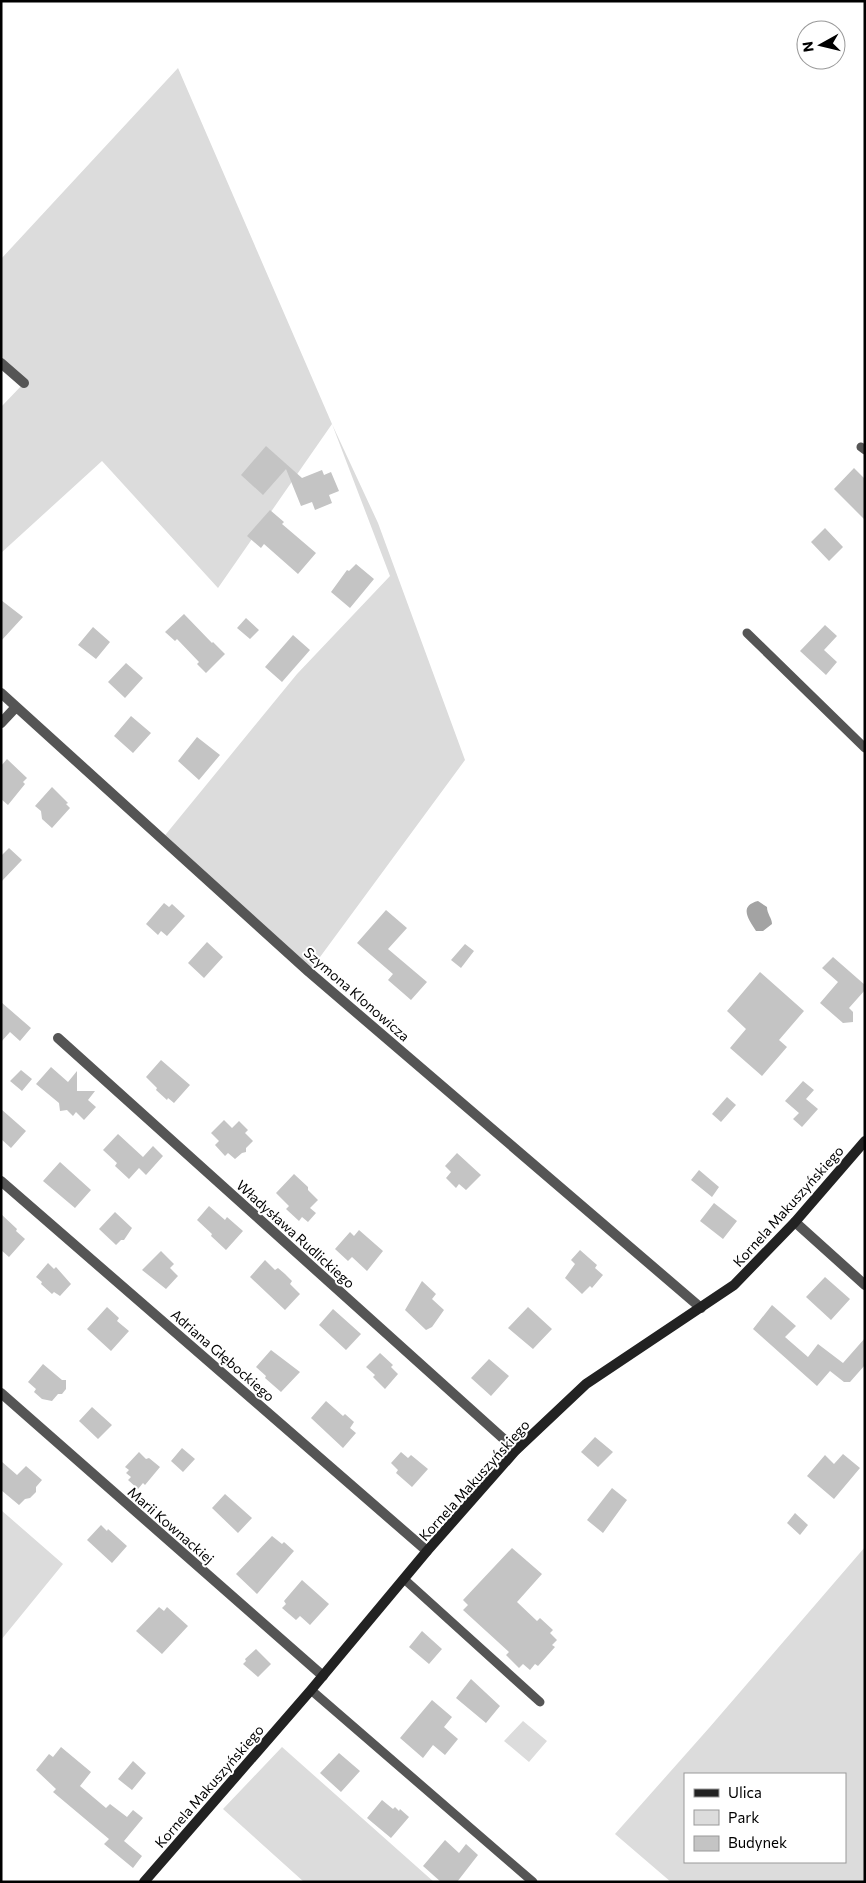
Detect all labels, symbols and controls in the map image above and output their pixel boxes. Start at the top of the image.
north arrow [796,20,846,70]
text: N [798,40,817,53]
street label: Szymona Klonowicza [301,943,413,1045]
street label: Kornela Makuszyńskiego [729,1142,847,1270]
street label: Władysława Rudlickiego [233,1176,359,1292]
street label: Adriana Głębockiego [168,1305,278,1405]
street label: Kornela Makuszyńskiego [415,1416,533,1544]
street label: Marii Kownackiej [124,1483,218,1567]
street label: Kornela Makuszyńskiego [151,1721,267,1851]
legend [684,1773,846,1863]
text: Ulica [728,1783,762,1801]
text: Park [728,1808,759,1826]
text: Budynek [728,1833,787,1851]

